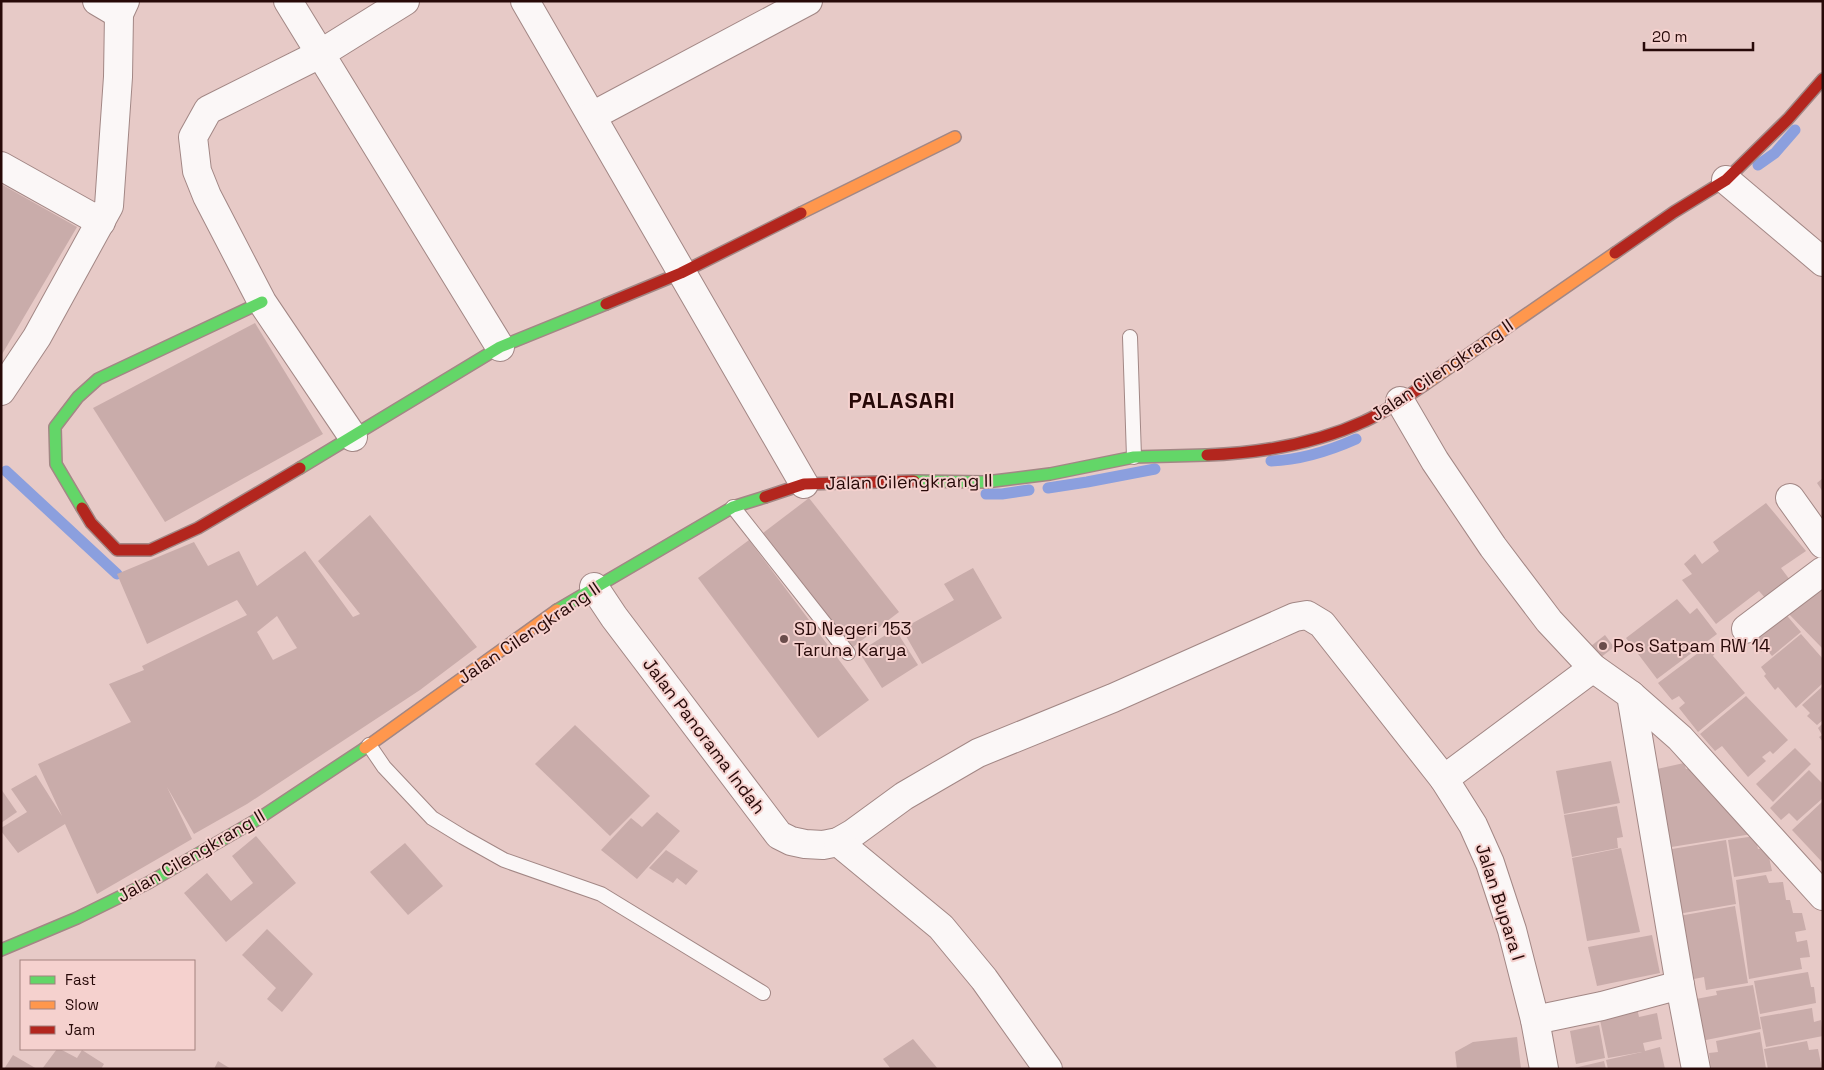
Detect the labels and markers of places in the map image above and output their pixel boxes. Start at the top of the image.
place label: SD Negeri 153 Taruna Karya [794,617,911,661]
marker: SD Negeri 153 Taruna Karya [778,633,790,645]
place label: Pos Satpam RW 14 [1613,634,1770,657]
marker: Pos Satpam RW 14 [1597,640,1609,652]

